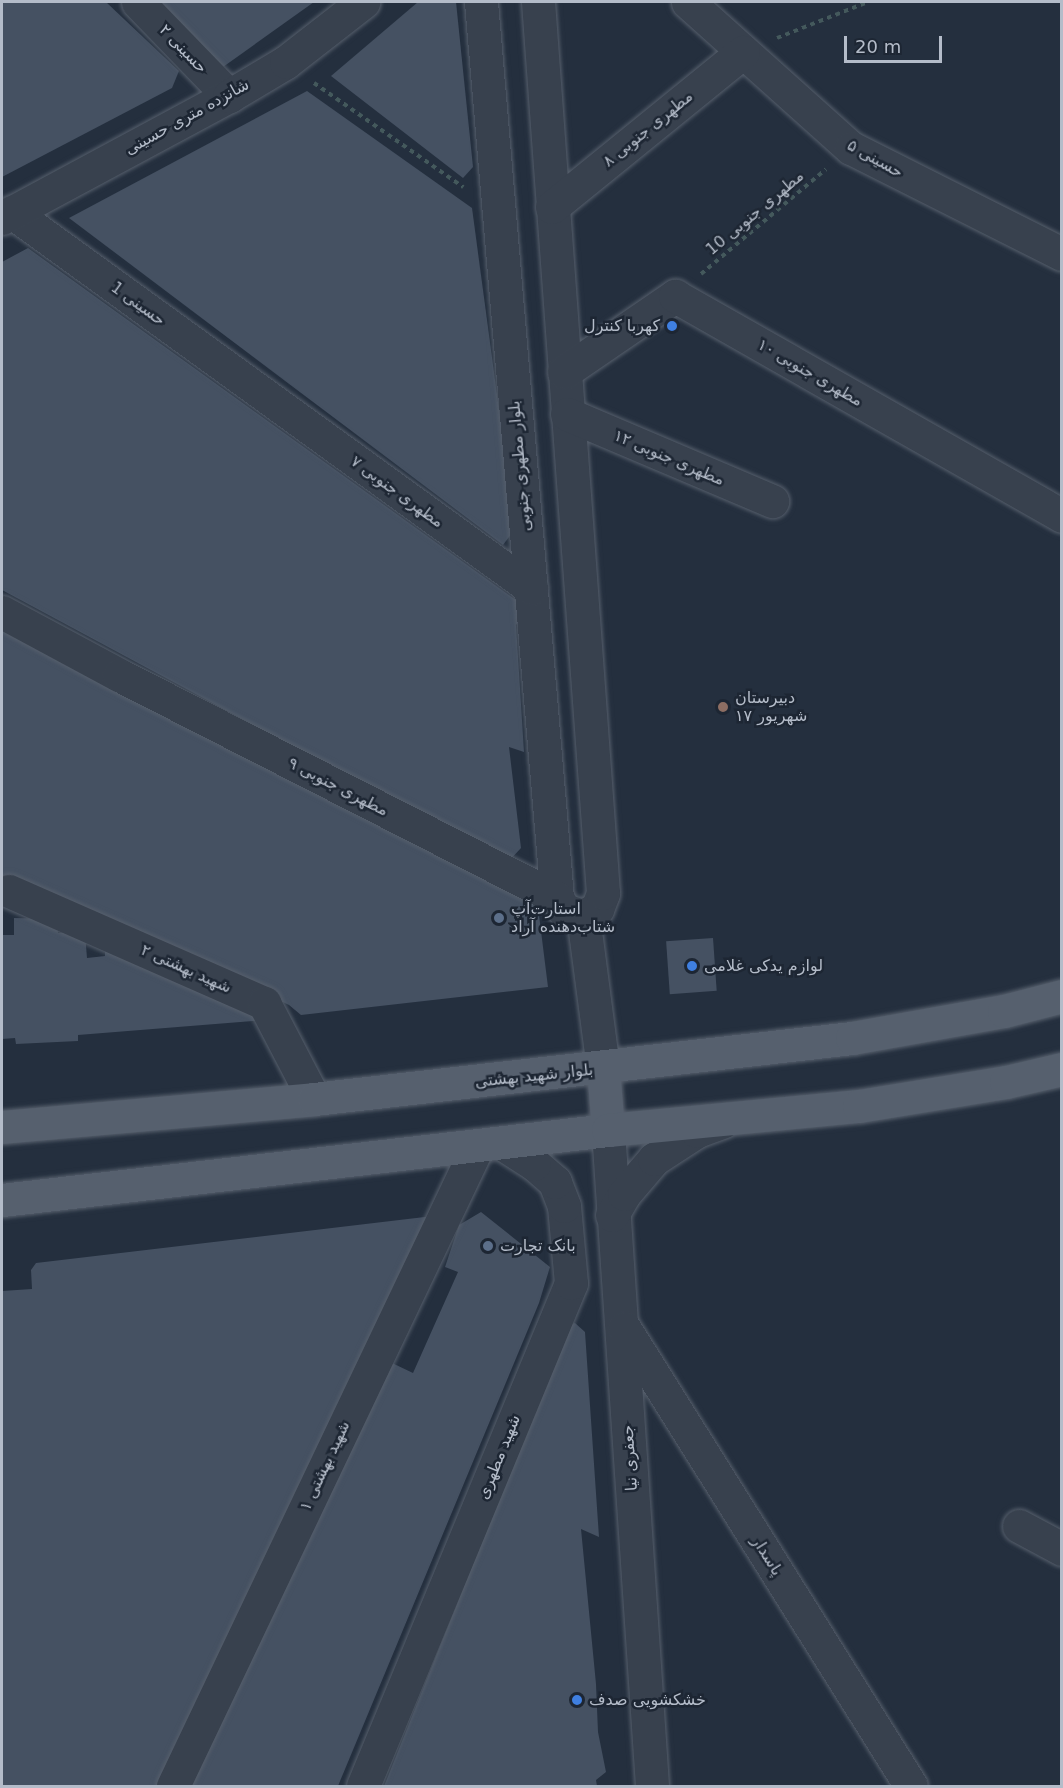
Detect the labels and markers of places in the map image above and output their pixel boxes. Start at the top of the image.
place label: کهربا کنترل [584,316,660,336]
marker: کهربا کنترل [665,319,679,333]
place label: دبیرستان ۱۷ شهریور [735,688,807,726]
marker: دبیرستان ۱۷ شهریور [716,700,730,714]
place label: استارت‌آپ شتاب‌دهنده آراد [511,899,615,937]
marker: استارت‌آپ شتاب‌دهنده آراد [492,911,506,925]
place label: لوازم یدکی غلامی [704,956,823,976]
marker: لوازم یدکی غلامی [685,959,699,973]
place label: بانک تجارت [500,1236,576,1256]
marker: بانک تجارت [481,1239,495,1253]
place label: خشکشویی صدف [589,1690,706,1710]
marker: خشکشویی صدف [570,1693,584,1707]

